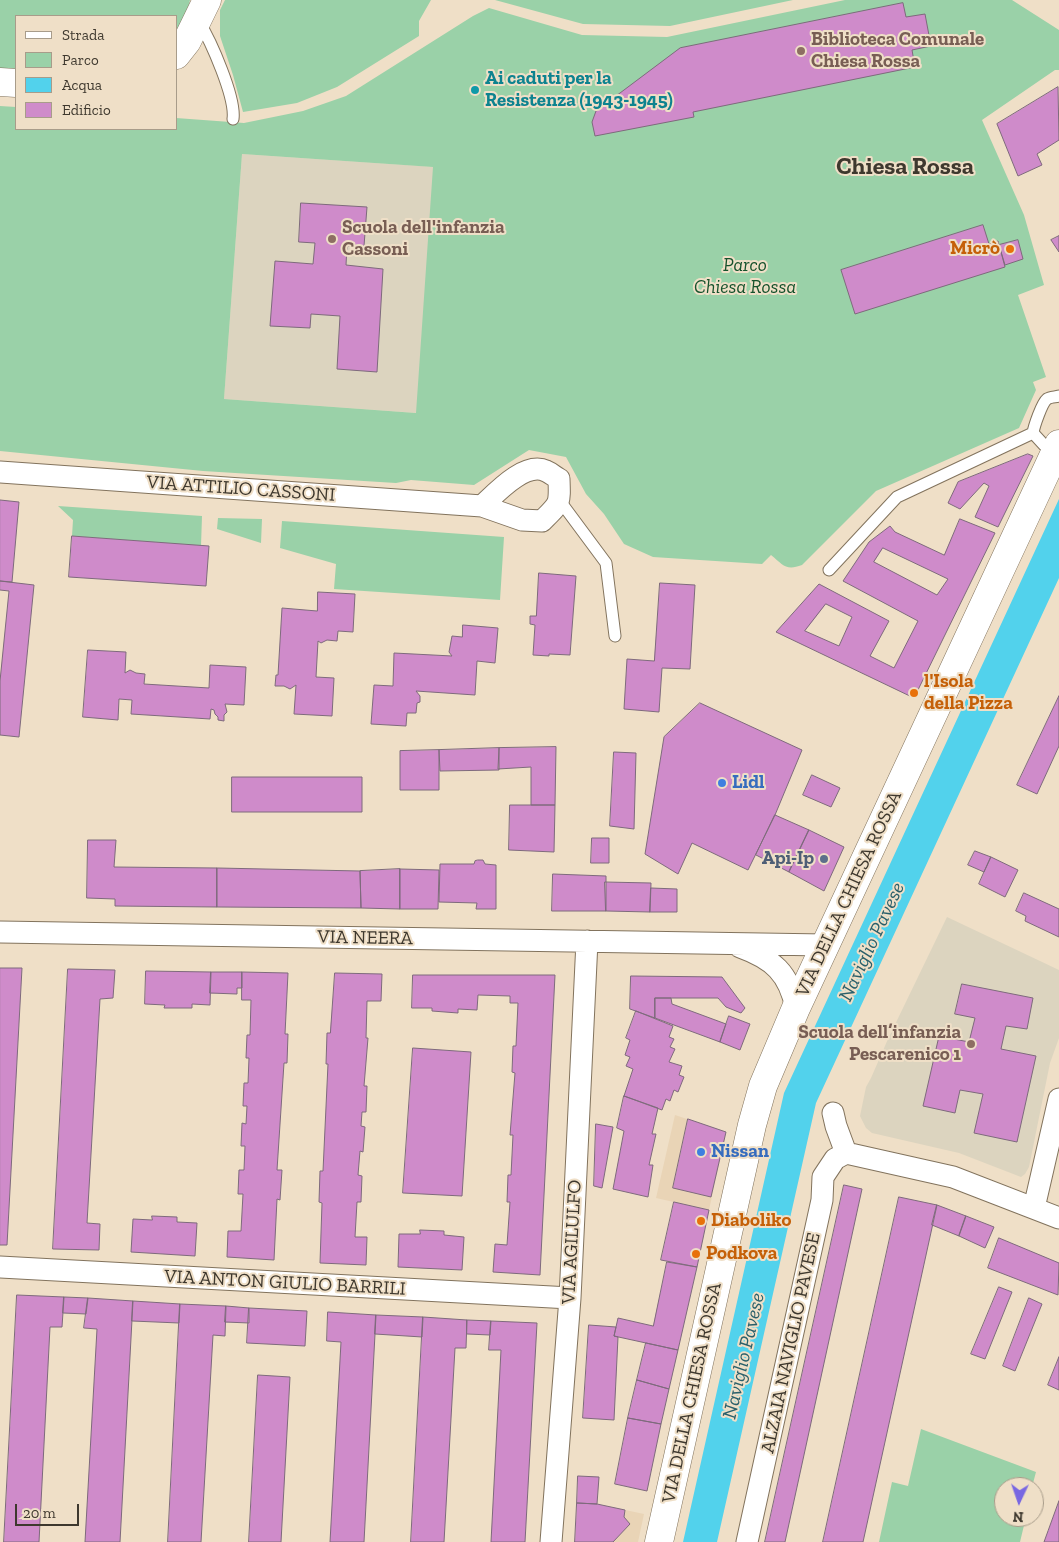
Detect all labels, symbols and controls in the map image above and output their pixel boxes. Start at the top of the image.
legend [15,15,178,130]
text: Strada [62,26,105,44]
place label: Biblioteca Comunale Chiesa Rossa [811,29,984,73]
marker: Biblioteca Comunale Chiesa Rossa [795,45,807,57]
text: Parco [62,51,99,69]
place label: Ai caduti per la Resistenza (1943-1945) [485,68,673,112]
text: Acqua [62,76,102,94]
marker: Ai caduti per la Resistenza (1943-1945) [469,84,481,96]
text: Edificio [62,101,111,119]
district label: Chiesa Rossa [836,153,974,181]
place label: Scuola dell'infanzia Cassoni [342,217,505,261]
marker: Scuola dell'infanzia Cassoni [326,233,338,245]
place label: Micrò [950,238,1000,260]
marker: Micrò [1004,243,1016,255]
park label: Parco Chiesa Rossa [694,255,796,299]
street label: VIA ATTILIO CASSONI [146,471,336,507]
place label: l'Isola della Pizza [924,671,1013,715]
marker: l'Isola della Pizza [908,687,920,699]
place label: Lidl [732,772,765,794]
marker: Lidl [716,777,728,789]
street label: VIA DELLA CHIESA ROSSA [791,787,907,1001]
place label: Api-Ip [762,848,814,870]
marker: Api-Ip [818,853,830,865]
water label: Naviglio Pavese [834,879,910,1005]
street label: VIA NEERA [317,926,413,950]
place label: Scuola dell’infanzia Pescarenico 1 [798,1022,961,1066]
marker: Scuola dell’infanzia Pescarenico 1 [965,1038,977,1050]
place label: Nissan [711,1141,769,1163]
marker: Nissan [695,1146,707,1158]
street label: VIA AGILULFO [557,1179,587,1305]
place label: Diaboliko [711,1210,791,1232]
marker: Diaboliko [695,1215,707,1227]
street label: ALZAIA NAVIGLIO PAVESE [756,1231,826,1455]
place label: Podkova [706,1243,777,1265]
marker: Podkova [690,1248,702,1260]
street label: VIA ANTON GIULIO BARRILI [164,1265,406,1301]
street label: VIA DELLA CHIESA ROSSA [657,1281,727,1505]
water label: Naviglio Pavese [718,1291,770,1421]
north arrow [994,1477,1044,1527]
scale bar [18,1494,81,1526]
text: 20 m [23,1504,56,1522]
text: N [1012,1508,1024,1525]

